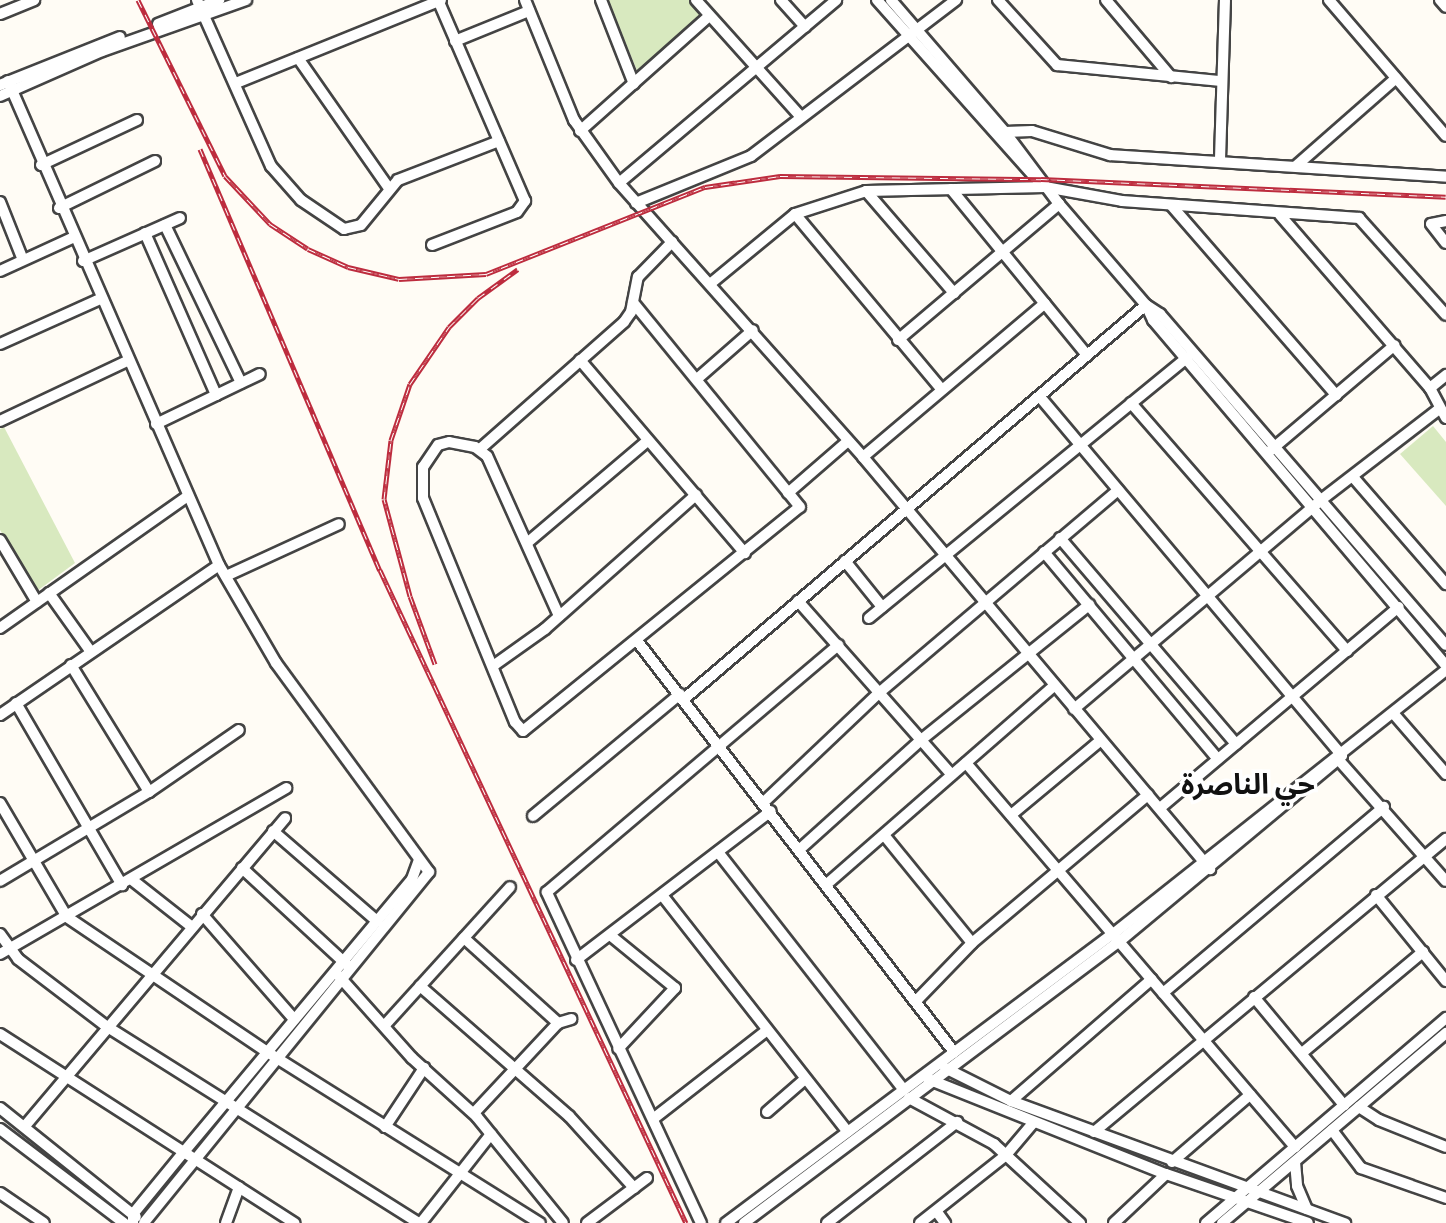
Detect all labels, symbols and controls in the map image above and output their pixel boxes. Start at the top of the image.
district label: حي الناصرة [1181,767,1315,801]

